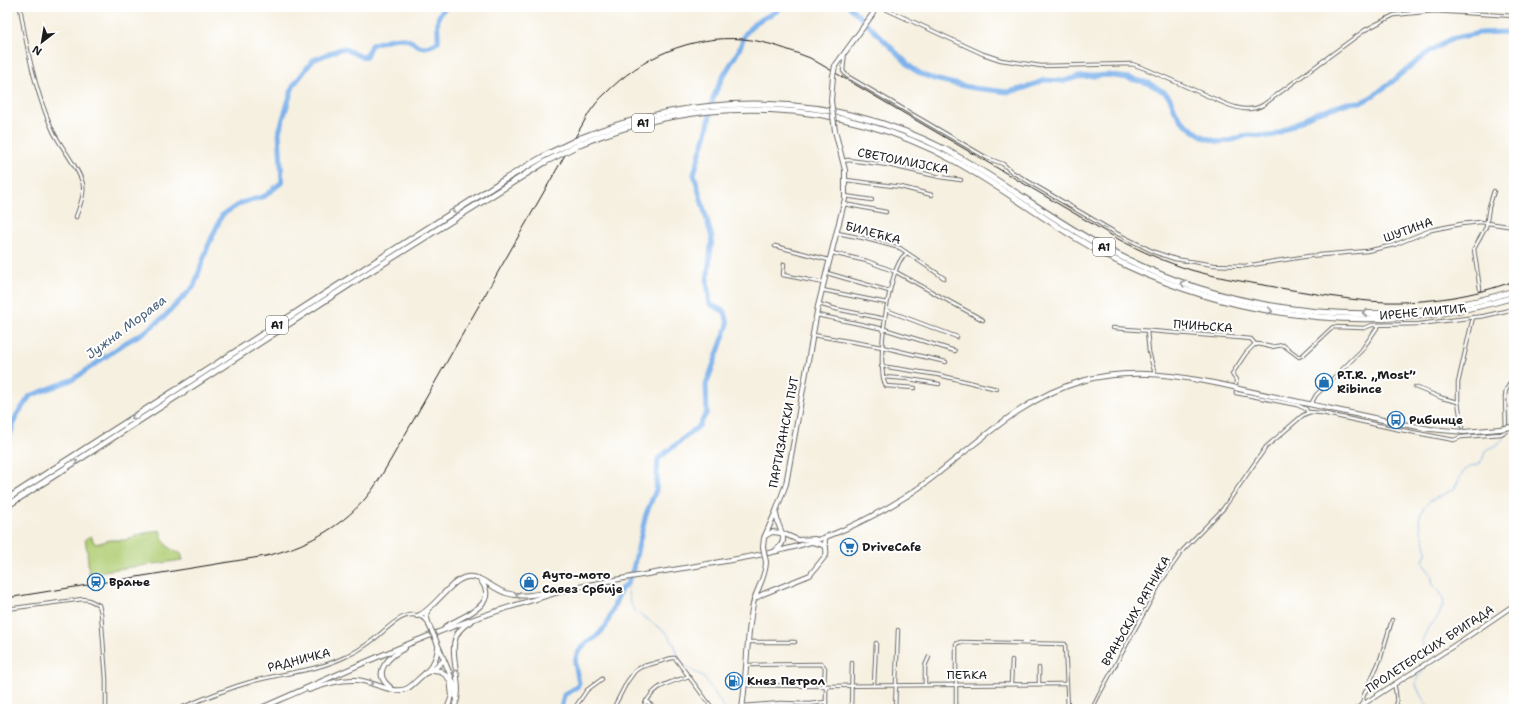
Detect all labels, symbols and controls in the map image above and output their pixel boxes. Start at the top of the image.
north arrow [22,22,62,62]
text: N [29,41,45,59]
road number: A1 [632,114,654,132]
street label: СВЕТОИЛИЈСКА [856,144,950,178]
one-way arrow [452,206,459,214]
street label: ШУТИНА [1381,214,1435,246]
street label: БИЛЕЋКА [843,218,903,248]
road number: A1 [1093,238,1115,256]
one-way arrow [1179,279,1186,288]
water label: Јужна Морава [82,291,170,363]
street label: ИРЕНЕ МИТИЋ [1379,300,1467,324]
one-way arrow [1266,307,1273,315]
one-way arrow [1362,309,1368,317]
road number: A1 [266,316,288,334]
street label: ПЧИЊСКА [1173,316,1234,336]
place label: P.T.R. „Most” Ribince [1337,367,1416,397]
shop icon: P.T.R. „Most” Ribince [1314,372,1334,392]
street label: ПАРТИЗАНСКИ ПУТ [765,374,803,489]
bus stop icon: Рибинце [1386,410,1406,430]
one-way arrow [131,412,138,419]
place label: Рибинце [1409,412,1463,428]
one-way arrow [71,459,78,466]
supermarket icon: DriveCafe [839,537,859,557]
place label: DriveCafe [862,539,922,555]
street label: ВРАЊСКИХ РАТНИКА [1098,553,1174,669]
place label: Ауто-мото Савез Србије [542,567,623,597]
station icon: Врање [86,572,106,592]
shop icon: Ауто-мото Савез Србије [519,572,539,592]
place label: Врање [109,574,150,590]
one-way arrow [515,591,521,600]
street label: ПРОЛЕТЕРСКИХ БРИГАДА [1363,601,1497,696]
street label: РАДНИЧКА [266,644,333,676]
street label: ПЕЋКА [947,667,988,683]
one-way arrow [452,668,461,675]
fuel station icon: Кнез Петрол [724,671,744,691]
place label: Кнез Петрол [747,673,826,689]
one-way arrow [367,678,374,687]

